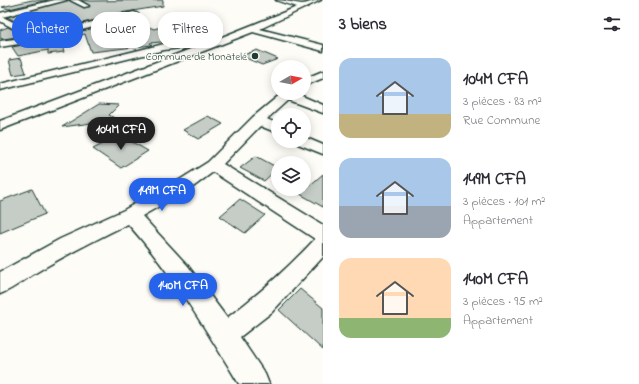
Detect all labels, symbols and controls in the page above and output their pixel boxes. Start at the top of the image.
chip: Acheter [12,12,83,48]
chip: Louer [91,12,150,48]
chip: Filtres [158,12,223,48]
text: 3 biens [339,12,387,37]
icon: filters [601,13,623,35]
place label: Commune de Monatelé [146,49,247,65]
marker: Commune de Monatelé [250,51,260,61]
north arrow [271,60,311,100]
map controls [271,60,311,196]
text: 104M CFA [463,67,528,92]
icon: home [371,74,419,122]
text: 3 pièces · 83 m² [463,92,542,111]
button: locate [271,108,311,148]
text: Rue Commune [463,111,540,130]
pin: 104M CFA [80,117,162,151]
text: 104M CFA [96,120,146,139]
button: layers [271,156,311,196]
text: 149M CFA [463,167,526,192]
icon: home [371,174,419,222]
pin: 149M CFA [121,178,203,212]
text: 149M CFA [138,181,186,200]
text: 3 pièces · 101 m² [463,192,545,211]
text: Appartement [463,211,533,230]
text: 140M CFA [463,267,528,292]
pin: 140M CFA [142,273,224,307]
icon: home [371,274,419,322]
text: 140M CFA [158,276,208,295]
text: 3 pièces · 95 m² [463,292,543,311]
text: Appartement [463,311,533,330]

